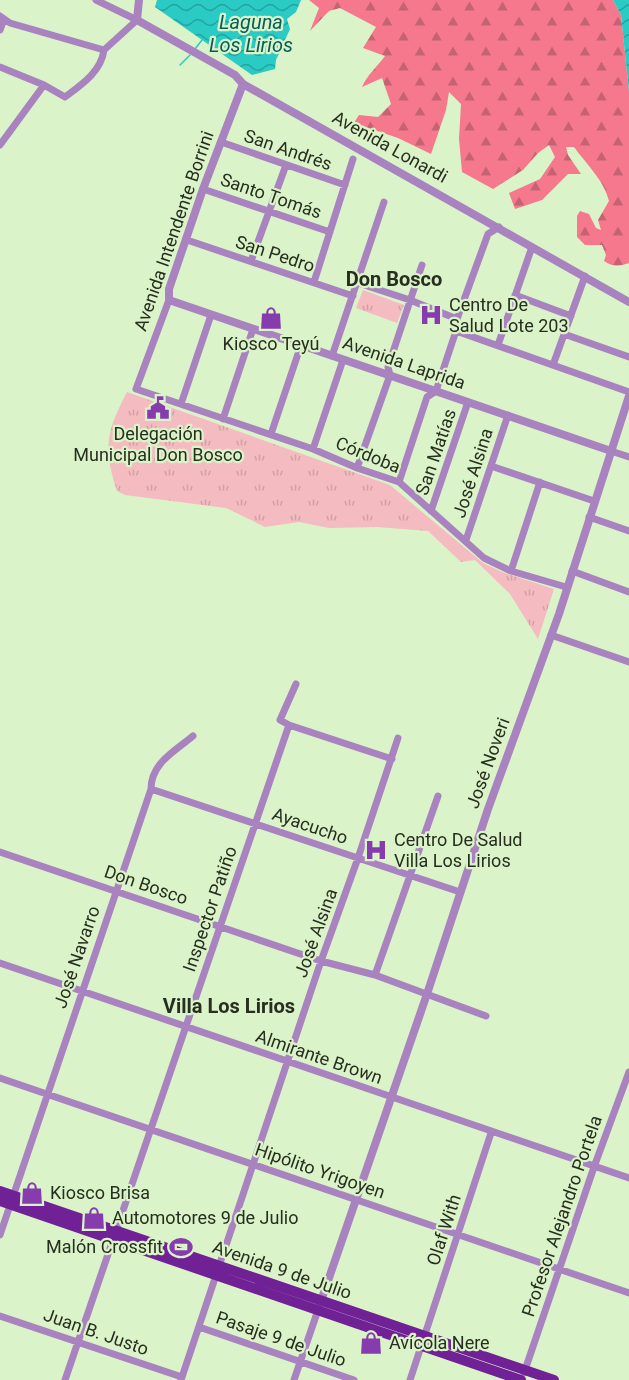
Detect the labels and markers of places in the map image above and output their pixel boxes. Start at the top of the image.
place label: Centro De Salud Lote 203 [449,294,569,336]
hospital icon: Centro De Salud Lote 203 [418,302,444,328]
shop icon: Kiosco Teyú [258,305,284,331]
place label: Kiosco Teyú [223,333,319,354]
public building icon: Delegación Municipal Don Bosco [145,395,171,421]
place label: Delegación Municipal Don Bosco [73,423,243,465]
place label: Centro De Salud Villa Los Lirios [394,829,523,871]
hospital icon: Centro De Salud Villa Los Lirios [363,837,389,863]
shop icon: Kiosco Brisa [19,1180,45,1206]
place label: Kiosco Brisa [50,1182,150,1203]
shop icon: Automotores 9 de Julio [81,1205,107,1231]
place label: Automotores 9 de Julio [112,1207,298,1228]
sports icon: Malón Crossfit [168,1234,194,1260]
place label: Malón Crossfit [46,1236,163,1257]
shop icon: Avícola Nere [358,1330,384,1356]
place label: Avícola Nere [389,1332,490,1353]

